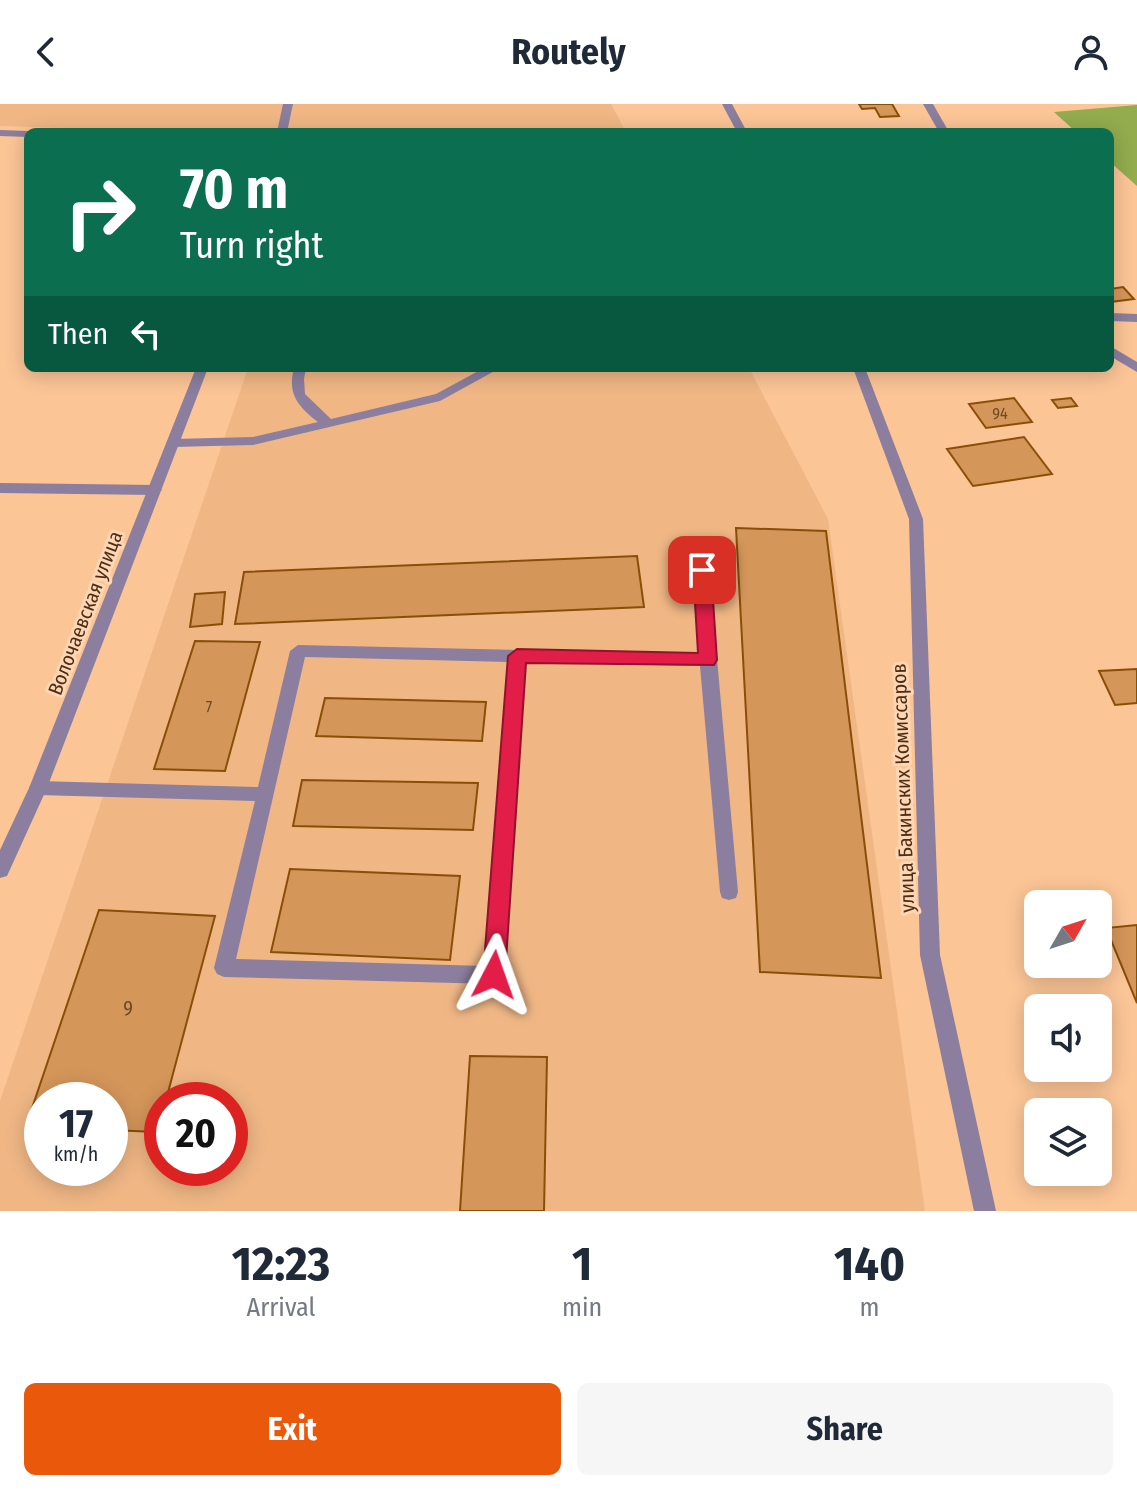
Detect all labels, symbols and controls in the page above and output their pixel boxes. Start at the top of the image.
icon: back [24,30,68,74]
text: Routely [511,30,626,74]
icon: person [1069,30,1113,74]
text: 70 m [180,156,288,223]
icon: right [48,160,152,264]
text: Turn right [180,224,323,268]
icon: left [124,312,168,356]
text: Then [48,316,108,352]
house number: 94 [992,404,1008,423]
street label: Волочаевская улица [43,528,127,698]
pin [668,536,736,604]
icon: arrive [680,548,724,592]
street label: улица Бакинских Комиссаров [887,663,919,913]
house number: 7 [206,697,213,716]
north arrow [1024,890,1112,978]
map controls [1024,890,1112,1186]
position arrow [452,933,536,1017]
button: sound [1024,994,1112,1082]
house number: 9 [123,996,133,1020]
speed limit sign: 20 [144,1082,248,1186]
button: layers [1024,1098,1112,1186]
text: 17 [59,1100,93,1148]
text: km/h [54,1142,98,1166]
text: 12:23 [232,1235,330,1293]
text: 1 [572,1235,592,1293]
text: 140 [834,1235,905,1293]
text: Arrival [247,1292,315,1323]
text: min [562,1292,602,1323]
text: m [860,1292,880,1323]
button: Exit [24,1383,561,1475]
button: Share [577,1383,1113,1475]

